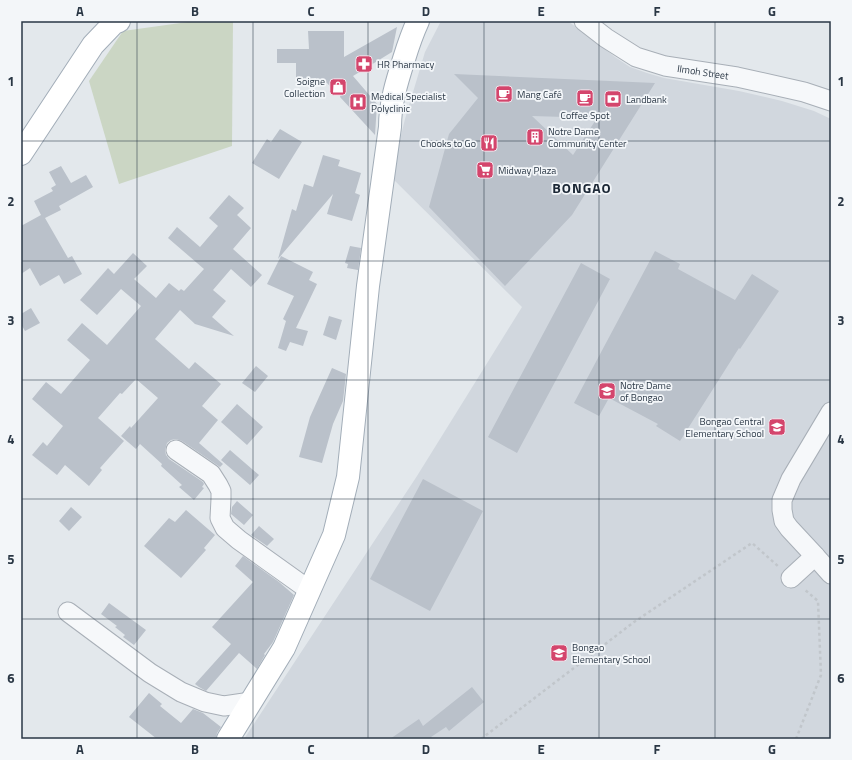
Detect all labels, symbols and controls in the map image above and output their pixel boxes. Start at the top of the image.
text: A [76,1,84,21]
text: B [191,1,199,21]
text: C [307,1,315,21]
text: D [422,1,430,21]
text: E [537,1,545,21]
text: F [654,1,661,21]
text: G [768,1,776,21]
pharmacy icon: HR Pharmacy [354,54,374,74]
place label: HR Pharmacy [377,57,435,72]
street label: Ilmoh Street [676,61,730,84]
text: 1 [7,71,15,91]
text: 1 [837,71,845,91]
place label: Soigne Collection [284,74,325,101]
shop icon: Soigne Collection [328,77,348,97]
cafe icon: Mang Café [494,84,514,104]
place label: Mang Café [517,87,562,102]
cafe icon: Coffee Spot [575,88,595,108]
place label: Medical Specialist Polyclinic [371,89,446,116]
bank icon: Landbank [603,89,623,109]
hospital icon: Medical Specialist Polyclinic [348,92,368,112]
place label: Landbank [626,92,667,107]
place label: Coffee Spot [561,108,610,123]
place label: Notre Dame Community Center [548,124,627,151]
building icon: Notre Dame Community Center [525,127,545,147]
restaurant icon: Chooks to Go [479,133,499,153]
place label: Chooks to Go [421,136,476,151]
supermarket icon: Midway Plaza [475,160,495,180]
place label: Midway Plaza [498,163,556,178]
district label: BONGAO [552,177,612,198]
text: 2 [7,191,15,211]
text: 2 [837,191,845,211]
text: 3 [7,310,15,330]
text: 3 [837,310,845,330]
place label: Notre Dame of Bongao [620,378,671,405]
school or university icon: Notre Dame of Bongao [597,381,617,401]
place label: Bongao Central Elementary School [685,414,764,441]
school or university icon: Bongao Central Elementary School [767,417,787,437]
text: 4 [7,429,15,449]
text: 4 [837,429,845,449]
text: 5 [7,549,15,569]
text: 5 [837,549,845,569]
place label: Bongao Elementary School [572,640,651,667]
school or university icon: Bongao Elementary School [549,643,569,663]
text: 6 [7,668,15,688]
text: 6 [837,668,845,688]
text: A [76,739,84,759]
text: B [191,739,199,759]
text: C [307,739,315,759]
text: D [422,739,430,759]
text: E [537,739,545,759]
text: F [654,739,661,759]
text: G [768,739,776,759]

